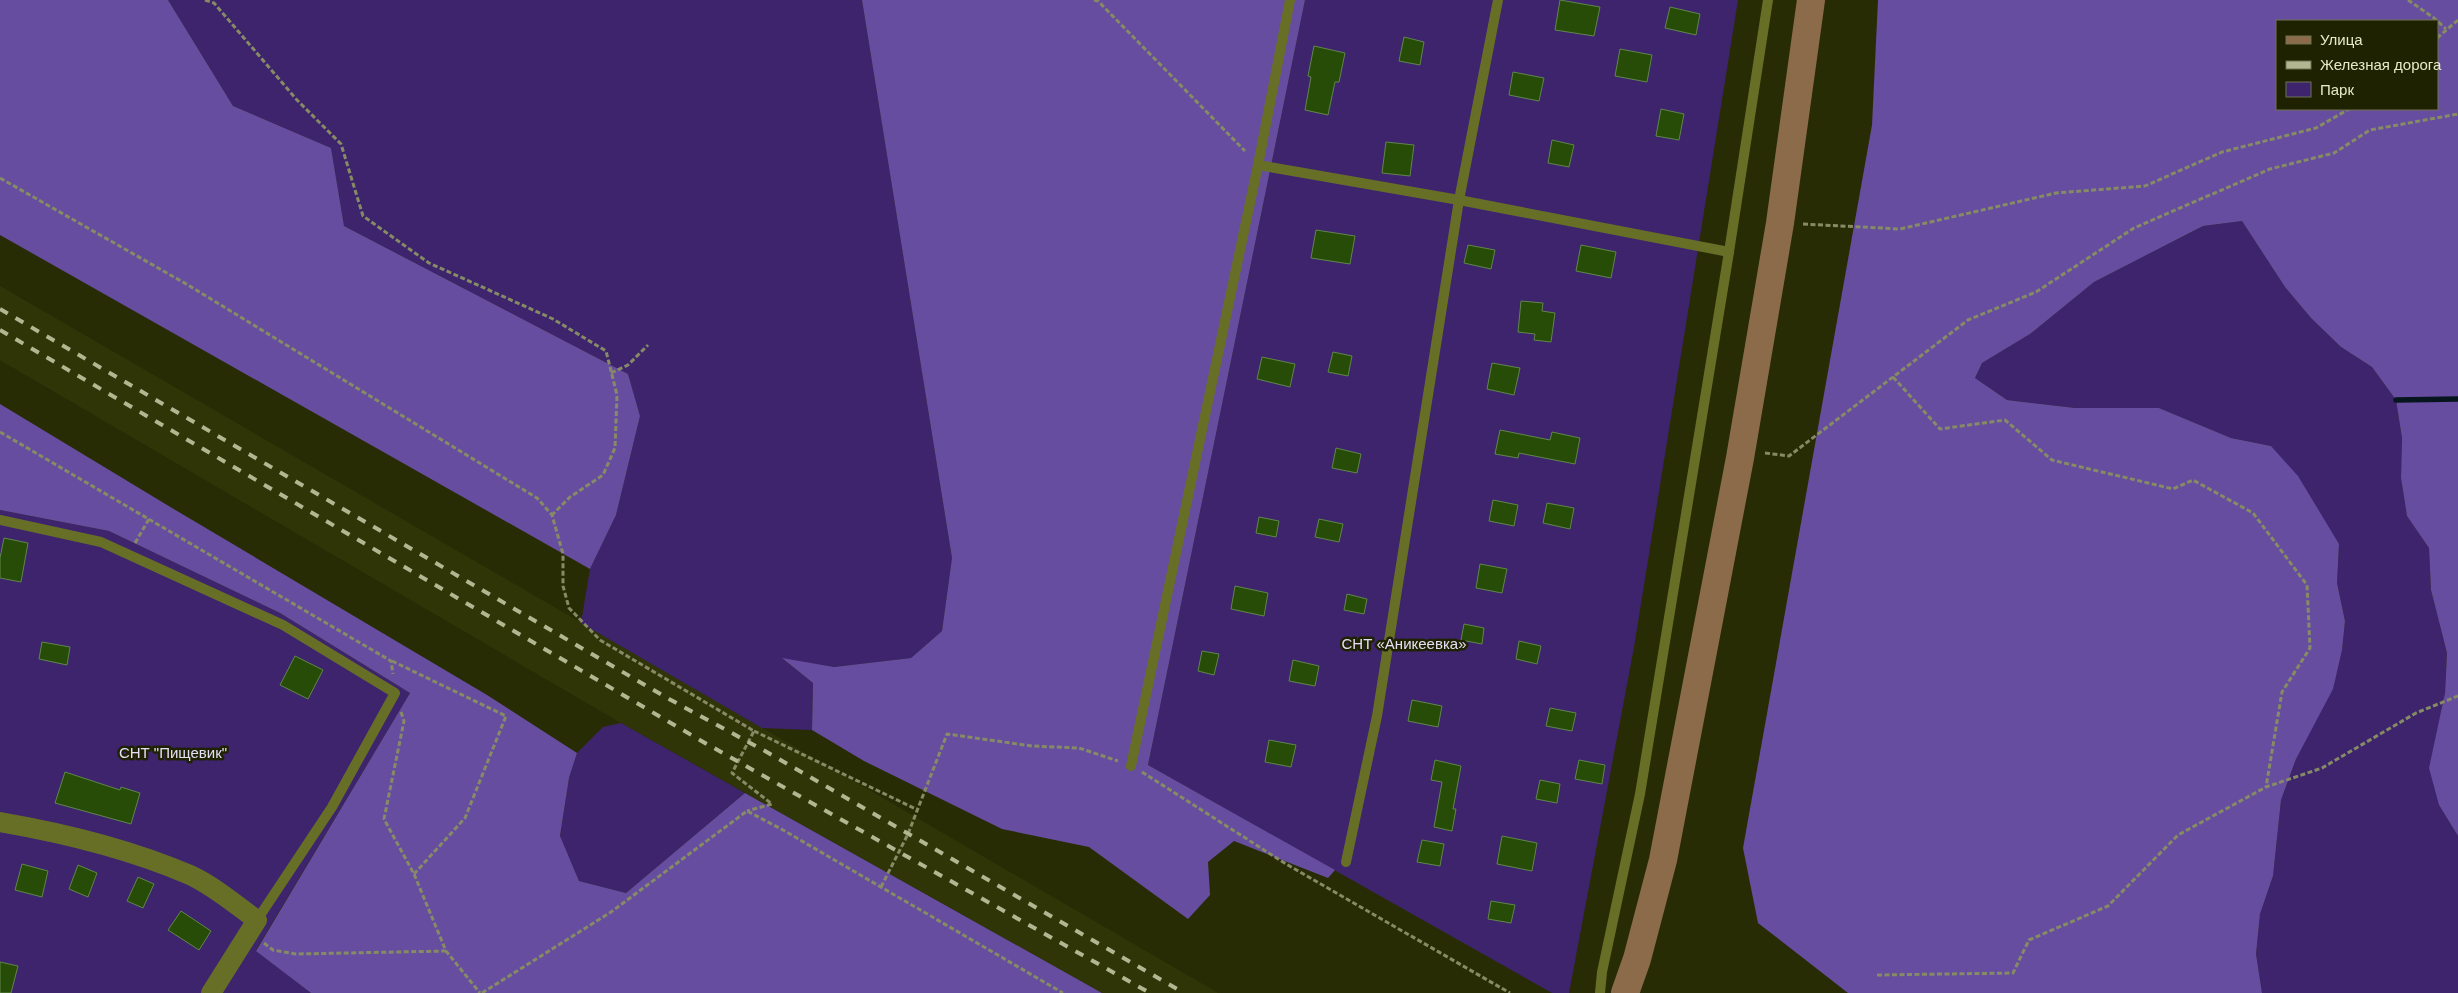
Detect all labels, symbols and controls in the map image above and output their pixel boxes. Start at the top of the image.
legend [2276,20,2438,110]
text: Улица [2320,31,2363,48]
text: Железная дорога [2320,56,2442,73]
text: Парк [2320,81,2354,98]
park label: СНТ «Аникеевка» [1342,635,1466,652]
park label: СНТ "Пищевик" [119,744,227,761]

